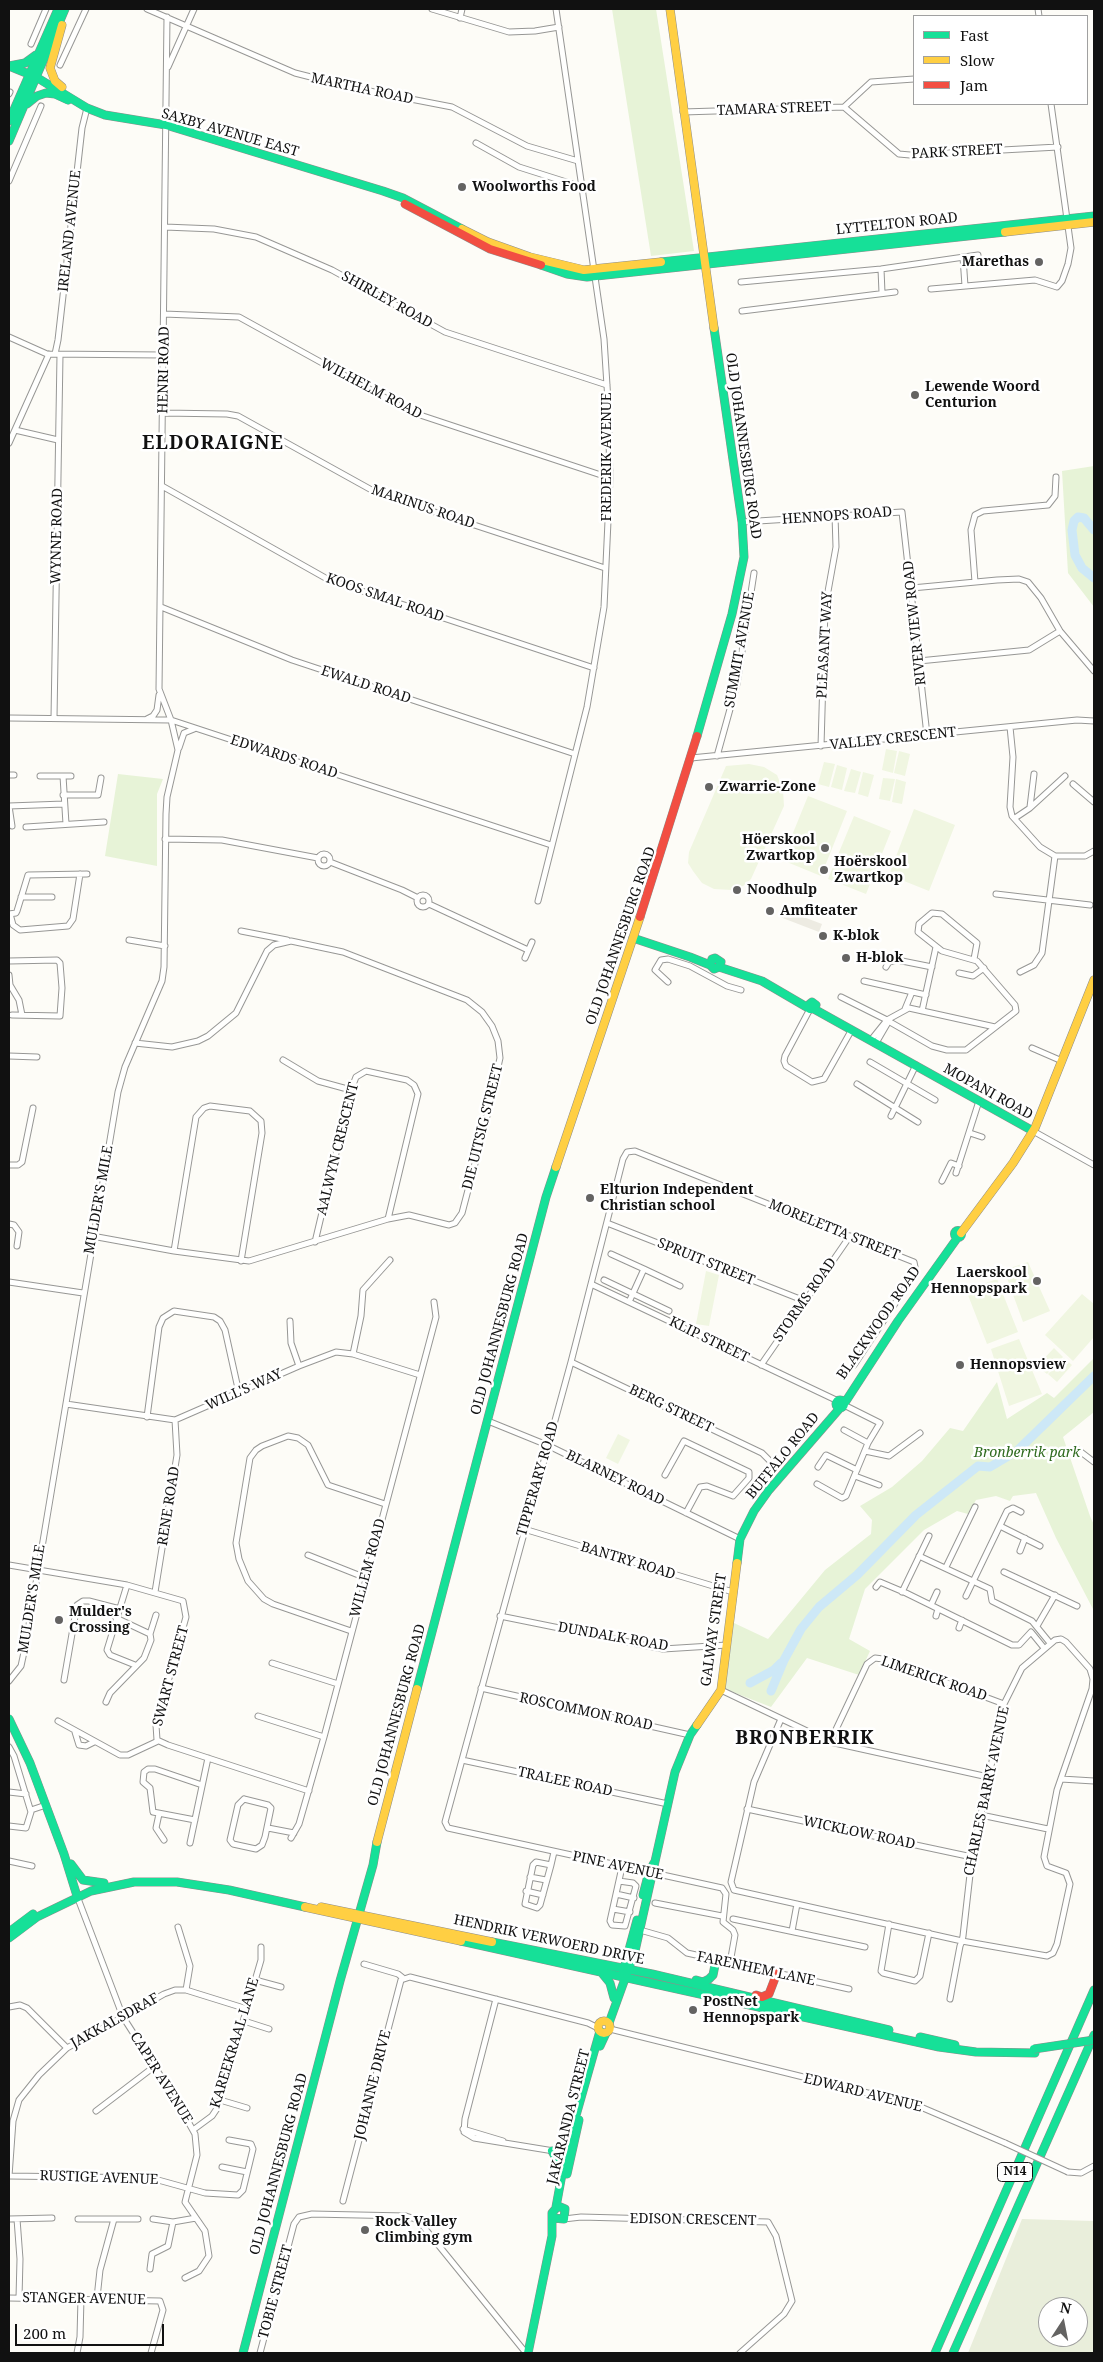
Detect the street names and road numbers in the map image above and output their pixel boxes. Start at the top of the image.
street label: MARTHA ROAD [309,70,415,108]
street label: TAMARA STREET [717,99,831,119]
street label: SAXBY AVENUE EAST [159,105,301,161]
street label: PARK STREET [911,141,1003,163]
street label: IRELAND AVENUE [55,169,85,293]
street label: LYTTELTON ROAD [835,209,959,239]
street label: SHIRLEY ROAD [338,268,436,332]
street label: HENRI ROAD [155,326,173,414]
street label: OLD JOHANNESBURG ROAD [722,352,764,540]
street label: WILHELM ROAD [317,355,425,423]
street label: FREDERIK AVENUE [599,392,615,522]
street label: MARINUS ROAD [369,481,477,533]
street label: WYNNE ROAD [48,488,66,584]
street label: HENNOPS ROAD [781,504,893,528]
street label: RIVER VIEW ROAD [900,560,930,686]
street label: KOOS SMAL ROAD [324,570,446,626]
street label: SUMMIT AVENUE [722,591,758,709]
street label: PLEASANT WAY [814,591,836,699]
street label: EWALD ROAD [319,663,413,707]
street label: VALLEY CRESCENT [829,724,957,754]
street label: EDWARDS ROAD [228,732,340,782]
street label: OLD JOHANNESBURG ROAD [582,844,660,1028]
street label: MOPANI ROAD [940,1060,1036,1124]
street label: DIE UITSIG STREET [459,1062,507,1192]
street label: AALWYN CRESCENT [313,1081,363,1217]
street label: MULDER'S MILE [81,1144,117,1256]
street label: MORELETTA STREET [766,1196,902,1264]
street label: OLD JOHANNESBURG ROAD [468,1231,532,1417]
street label: SPRUIT STREET [655,1235,757,1289]
street label: STORMS ROAD [770,1255,840,1345]
street label: BLACKWOOD ROAD [834,1263,924,1383]
street label: KLIP STREET [666,1313,752,1367]
street label: WILL'S WAY [203,1366,285,1414]
street label: BERG STREET [626,1381,716,1437]
street label: BUFFALO ROAD [743,1409,823,1503]
street label: TIPPERARY ROAD [514,1420,562,1538]
street label: BLARNEY ROAD [563,1447,667,1509]
street label: RENE ROAD [154,1465,184,1547]
street label: WILLEM ROAD [347,1517,389,1619]
street label: BANTRY ROAD [579,1539,677,1583]
street label: MULDER'S MILE [15,1543,49,1655]
street label: GALWAY STREET [698,1572,730,1688]
street label: DUNDALK ROAD [556,1619,670,1655]
street label: OLD JOHANNESBURG ROAD [365,1622,429,1808]
street label: SWART STREET [150,1624,192,1728]
street label: LIMERICK ROAD [879,1653,989,1705]
street label: ROSCOMMON ROAD [518,1690,654,1734]
street label: CHARLES BARRY AVENUE [961,1705,1013,1877]
street label: TRALEE ROAD [516,1764,614,1800]
street label: WICKLOW ROAD [801,1813,917,1853]
street label: PINE AVENUE [571,1848,665,1884]
street label: HENDRIK VERWOERD DRIVE [452,1912,646,1968]
street label: FARENHEM LANE [695,1948,817,1990]
street label: KAREEKRAAL LANE [207,1976,263,2110]
street label: JAKKALSDRAF [68,1990,162,2052]
street label: JOHANNE DRIVE [351,2028,395,2142]
street label: CAPER AVENUE [126,2029,196,2127]
street label: JAKARANDA STREET [544,2048,594,2186]
street label: EDWARD AVENUE [802,2070,924,2116]
street label: OLD JOHANNESBURG ROAD [247,2071,311,2257]
road number: N14 [998,2162,1032,2182]
street label: RUSTIGE AVENUE [39,2168,159,2188]
street label: EDISON CRESCENT [629,2210,757,2230]
street label: TOBIE STREET [255,2243,297,2341]
street label: STANGER AVENUE [22,2290,146,2308]

